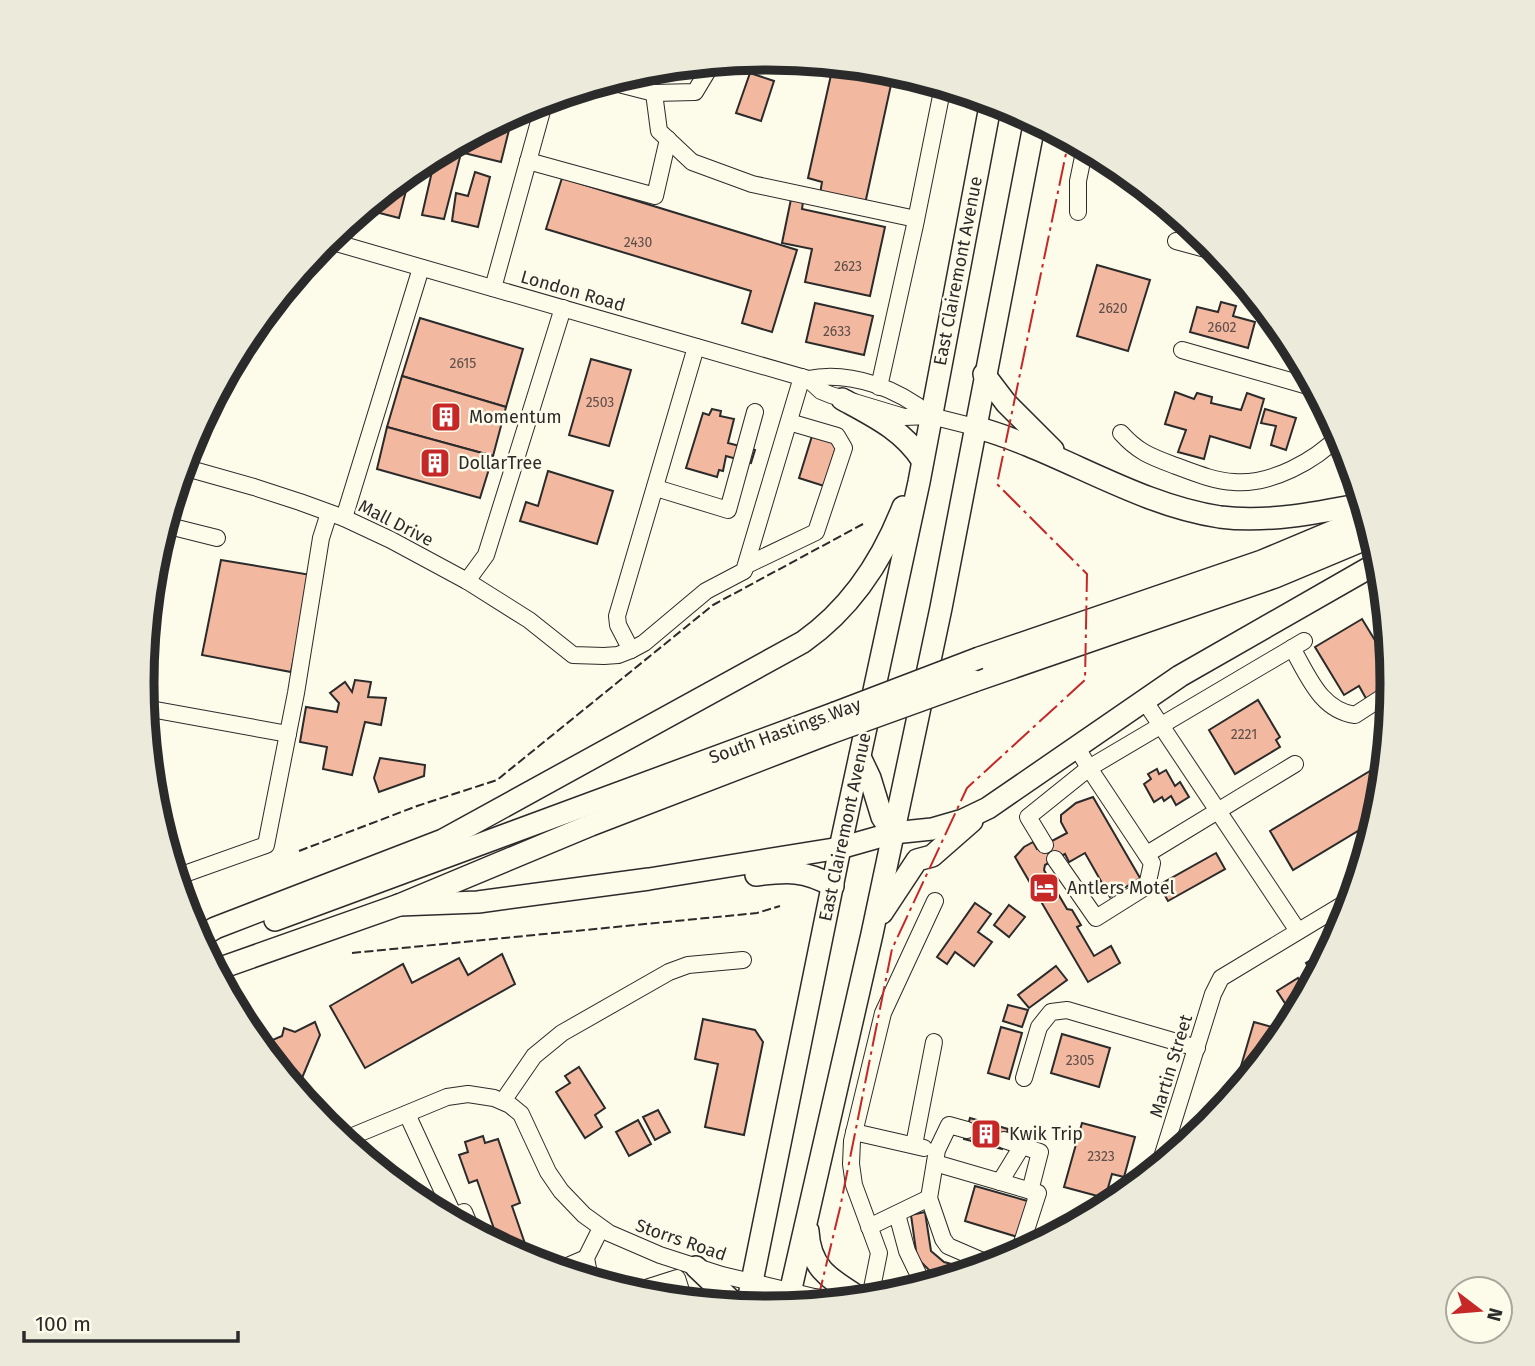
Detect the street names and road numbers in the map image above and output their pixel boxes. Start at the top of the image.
street label: East Clairemont Avenue [929,174,987,368]
street label: London Road [518,266,628,316]
street label: Mall Drive [355,495,437,551]
street label: South Hastings Way [706,693,864,769]
street label: East Clairemont Avenue [814,731,876,923]
street label: Martin Street [1145,1011,1197,1120]
street label: Storrs Road [633,1214,729,1266]

